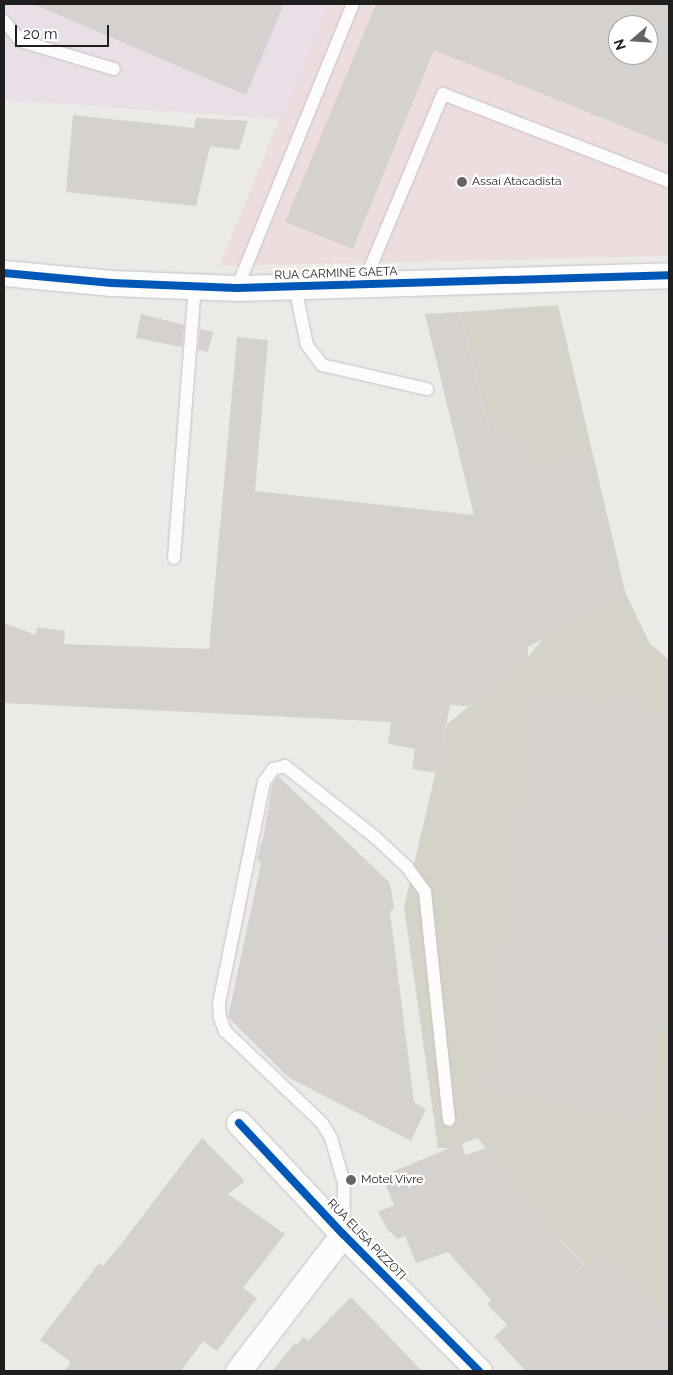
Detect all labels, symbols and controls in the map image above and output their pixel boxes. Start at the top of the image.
scale bar [18,15,111,47]
north arrow [608,15,658,65]
text: 20 m [23,25,58,43]
text: N [610,37,629,52]
place label: Assaí Atacadista [472,175,562,189]
marker: Assaí Atacadista [456,176,468,188]
street label: RUA CARMINE GAETA [274,265,398,283]
place label: Motel Vivre [361,1173,424,1187]
marker: Motel Vivre [345,1174,357,1186]
street label: RUA ELISA PIZZOTI [323,1196,409,1284]

